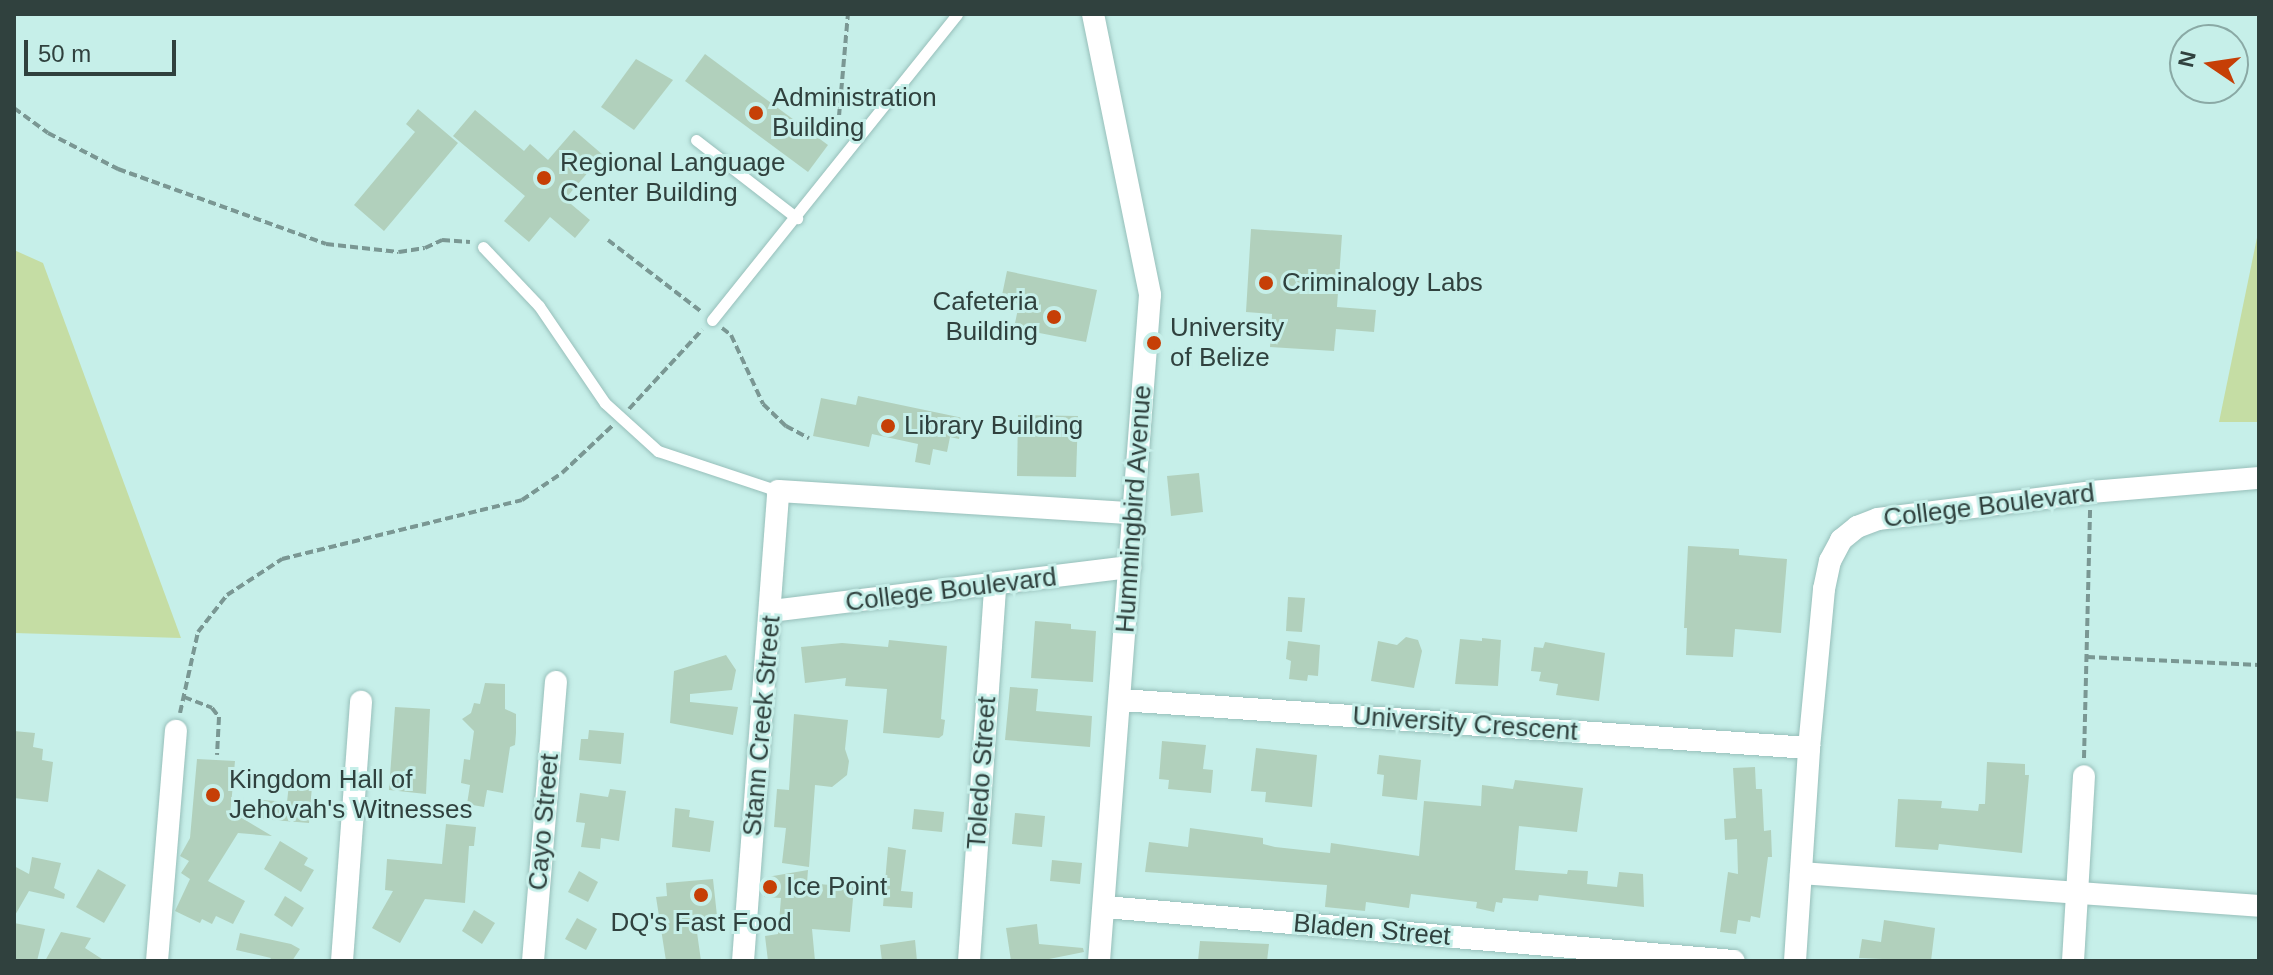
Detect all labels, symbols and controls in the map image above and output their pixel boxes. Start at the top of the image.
scale bar [28,24,180,74]
north arrow [2169,24,2249,104]
text: 50 m [38,40,91,67]
text: N [2173,48,2201,69]
place label: Administration Building [772,82,937,144]
marker: Administration Building [747,104,765,122]
place label: Regional Language Center Building [560,147,786,208]
marker: Regional Language Center Building [535,169,553,187]
place label: Criminalogy Labs [1282,267,1483,299]
marker: Criminalogy Labs [1257,274,1275,292]
place label: Cafeteria Building [933,286,1038,348]
marker: Cafeteria Building [1045,308,1063,326]
place label: University of Belize [1170,312,1284,374]
marker: University of Belize [1145,334,1163,352]
street label: Hummingbird Avenue [1110,383,1158,635]
place label: Library Building [904,410,1083,442]
marker: Library Building [879,417,897,435]
street label: College Boulevard [1882,478,2096,534]
street label: College Boulevard [844,562,1058,618]
street label: Stann Creek Street [737,615,787,837]
street label: Toledo Street [961,695,1003,851]
street label: University Crescent [1351,701,1579,747]
street label: Cayo Street [522,752,566,892]
place label: Kingdom Hall of Jehovah's Witnesses [229,764,472,826]
marker: Kingdom Hall of Jehovah's Witnesses [204,786,222,804]
place label: Ice Point [786,871,887,903]
marker: Ice Point [761,878,779,896]
marker: DQ's Fast Food [692,886,710,904]
place label: DQ's Fast Food [610,907,792,939]
street label: Bladen Street [1292,908,1452,952]

